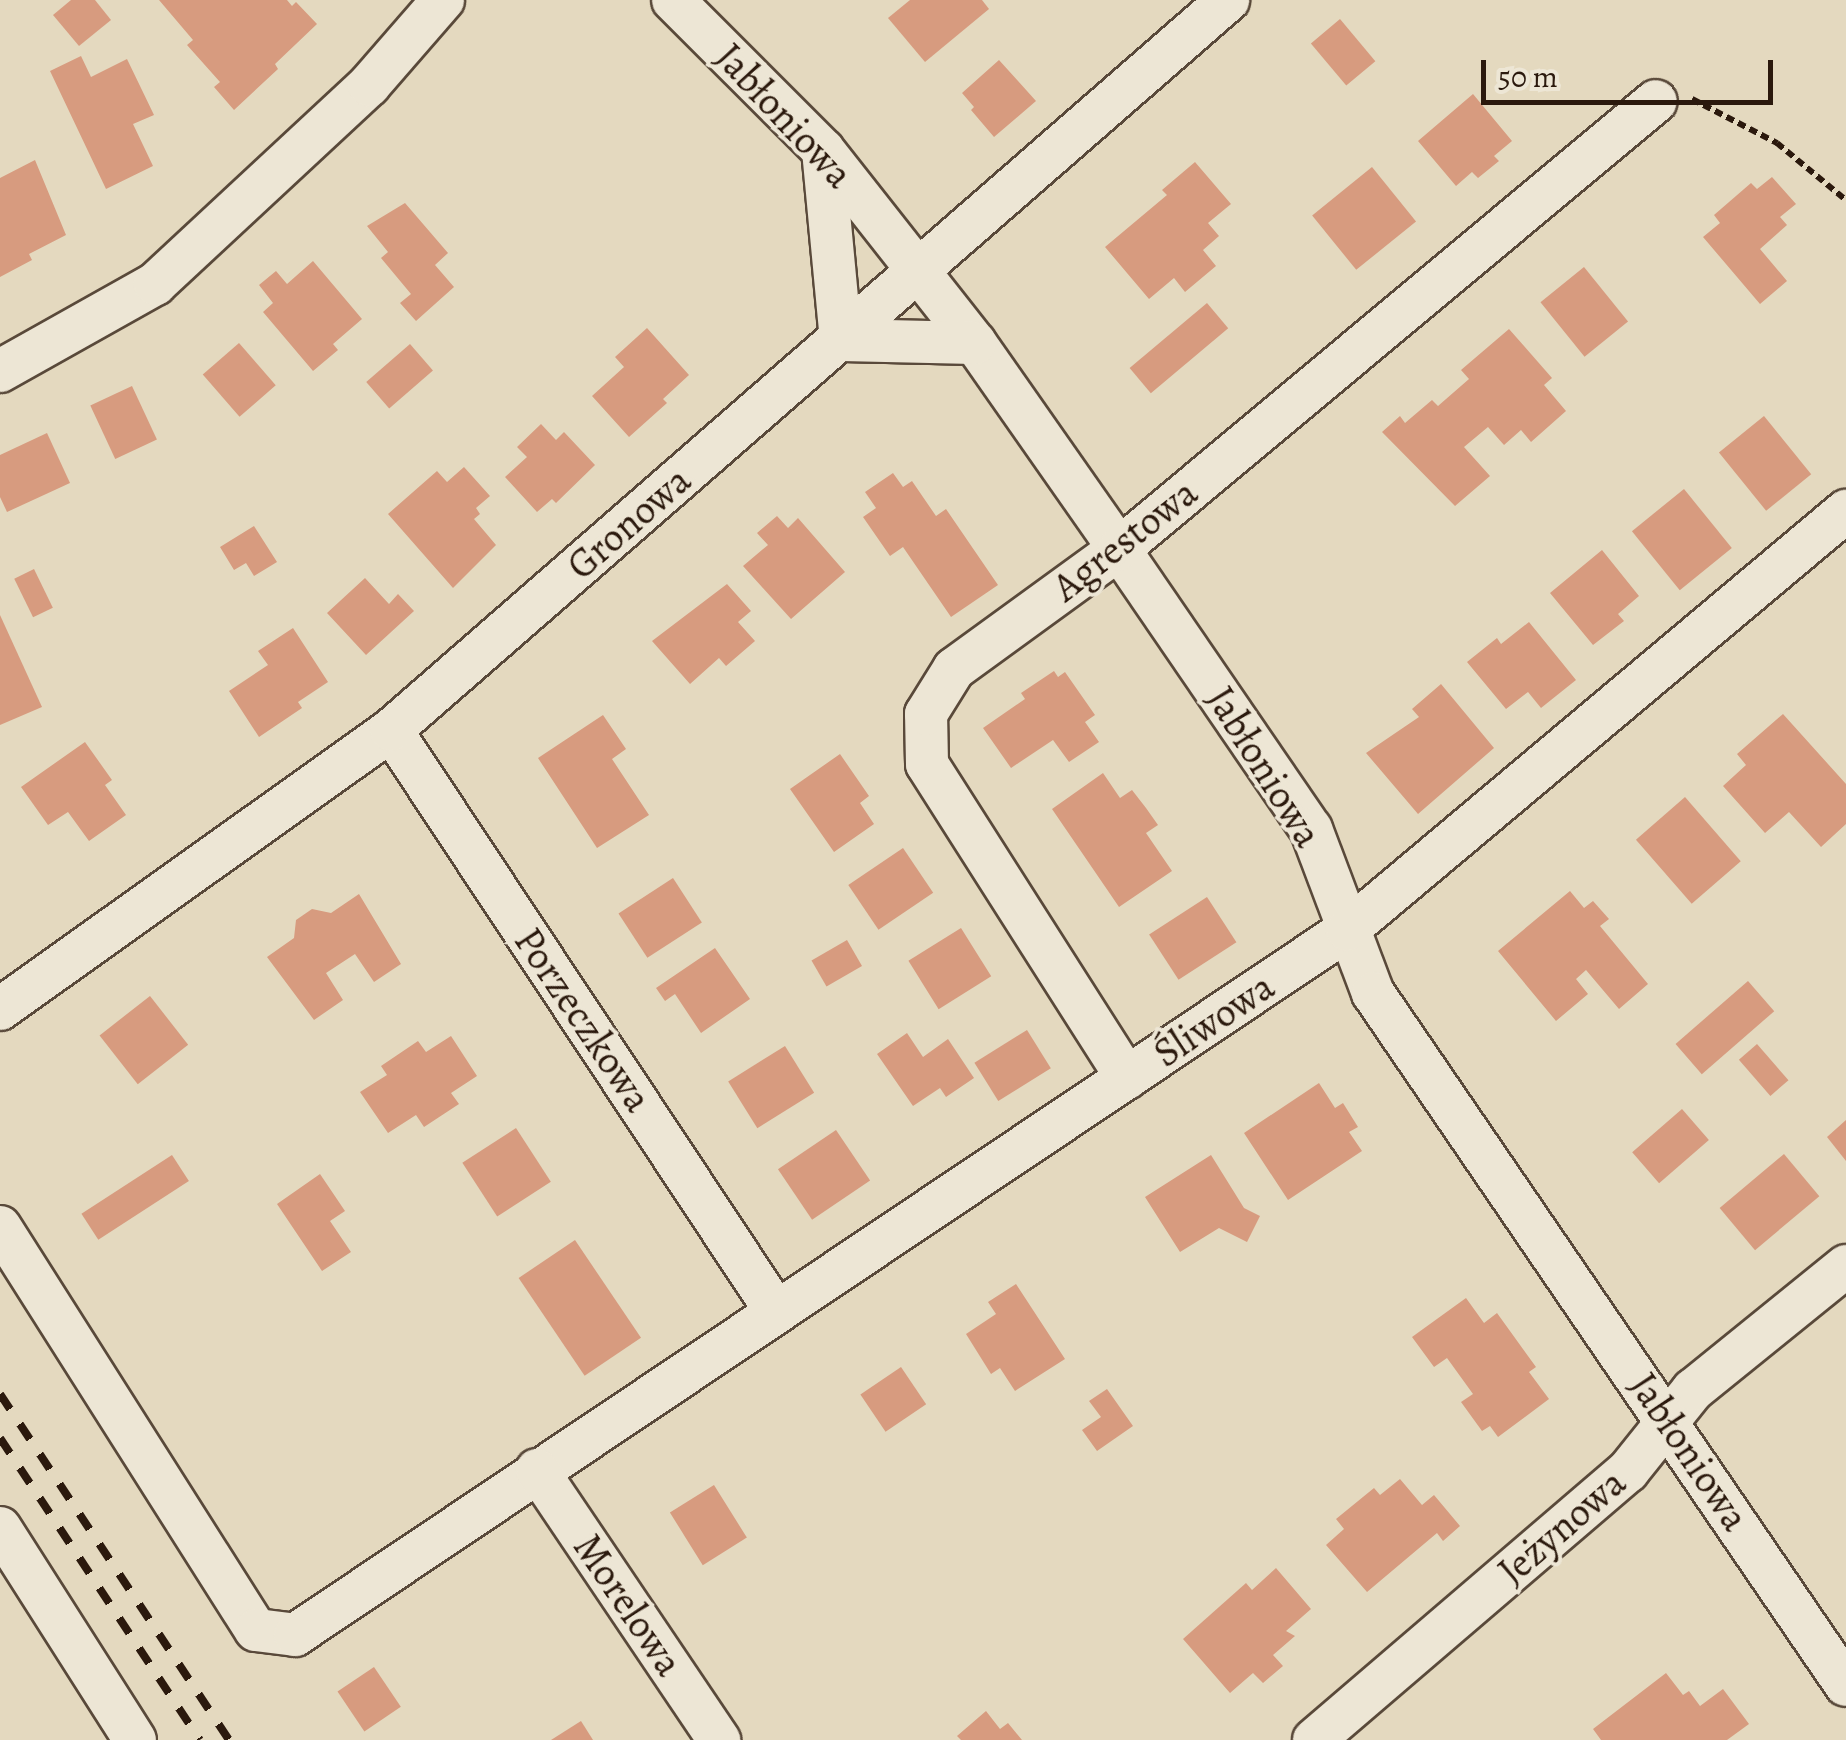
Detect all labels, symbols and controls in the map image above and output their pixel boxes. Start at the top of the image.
street label: Jabłoniowa [705,34,863,198]
scale bar [1486,40,1778,102]
text: 50 m [1498,57,1558,97]
street label: Gronowa [557,456,701,590]
street label: Agrestowa [1043,468,1207,612]
street label: Jabłoniowa [1196,678,1332,856]
street label: Porzeczkowa [504,919,662,1121]
street label: Śliwowa [1145,962,1283,1078]
street label: Jabłoniowa [1619,1364,1759,1540]
street label: Jeżynowa [1489,1459,1635,1595]
street label: Morelowa [563,1525,693,1685]

